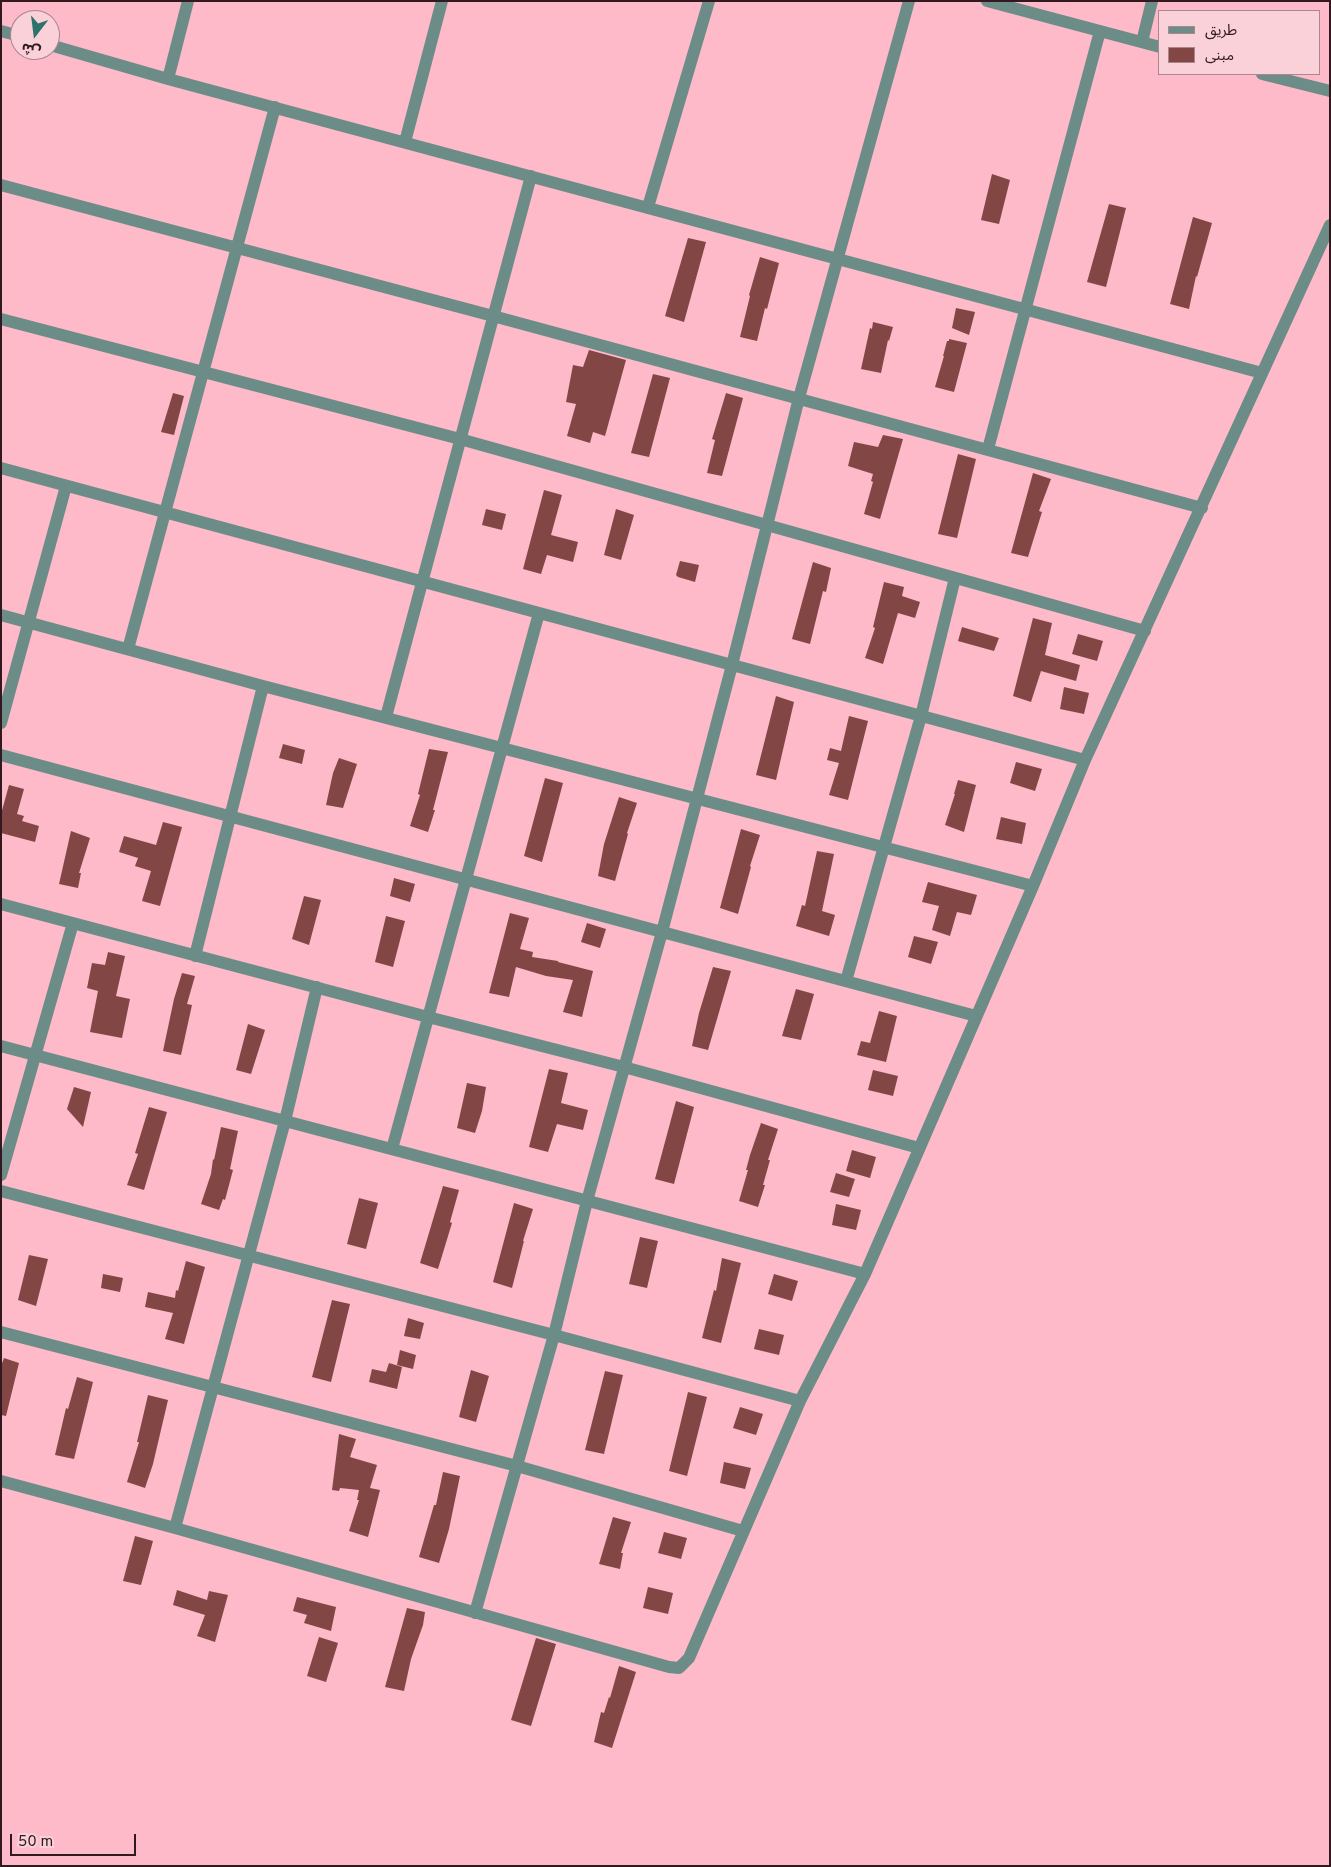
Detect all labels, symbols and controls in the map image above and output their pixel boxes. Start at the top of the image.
north arrow [10,10,60,60]
legend [1158,10,1321,75]
text: طريق [1205,22,1237,41]
text: ش [20,38,43,60]
text: مبنى [1205,47,1234,66]
scale bar [12,1824,139,1856]
text: 50 m [18,1833,53,1852]

